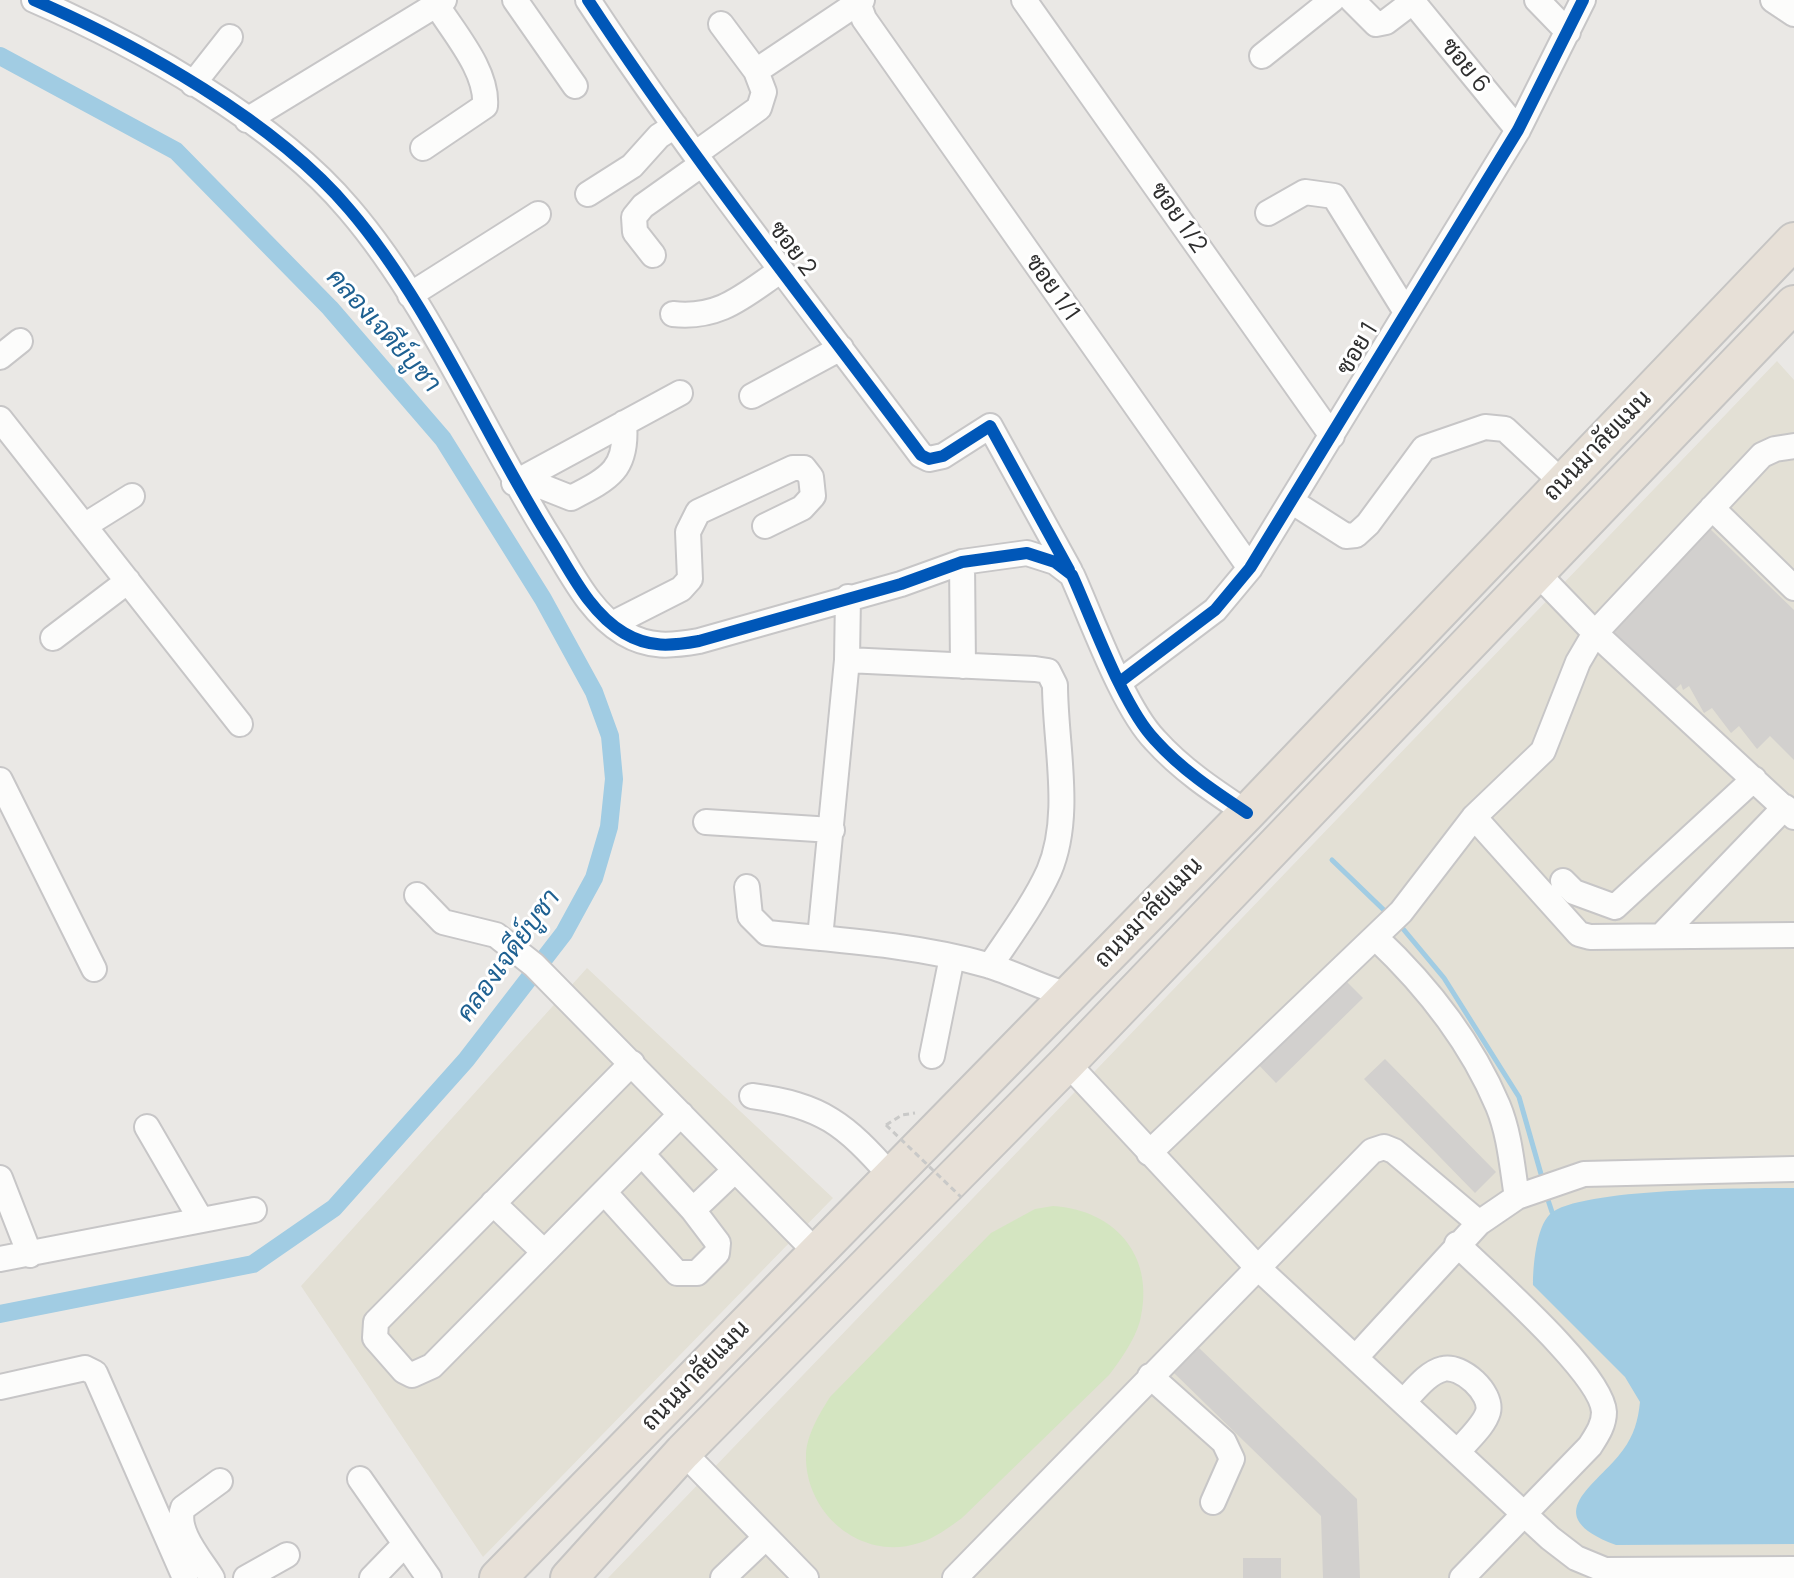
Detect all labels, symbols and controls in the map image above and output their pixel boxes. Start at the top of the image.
street label: ซอย 6 [1434,33,1496,99]
street label: ซอย 1/2 [1143,177,1213,259]
street label: ซอย 2 [762,216,822,282]
street label: ซอย 1/1 [1019,249,1085,327]
water label: คลองเจดีย์บูชา [319,263,447,399]
street label: ซอย 1 [1331,317,1385,381]
street label: ถนนมาลัยแมน [1538,385,1658,507]
street label: ถนนมาลัยแมน [1089,852,1209,974]
water label: คลองเจดีย์บูชา [451,884,567,1028]
street label: ถนนมาลัยแมน [636,1315,756,1437]

